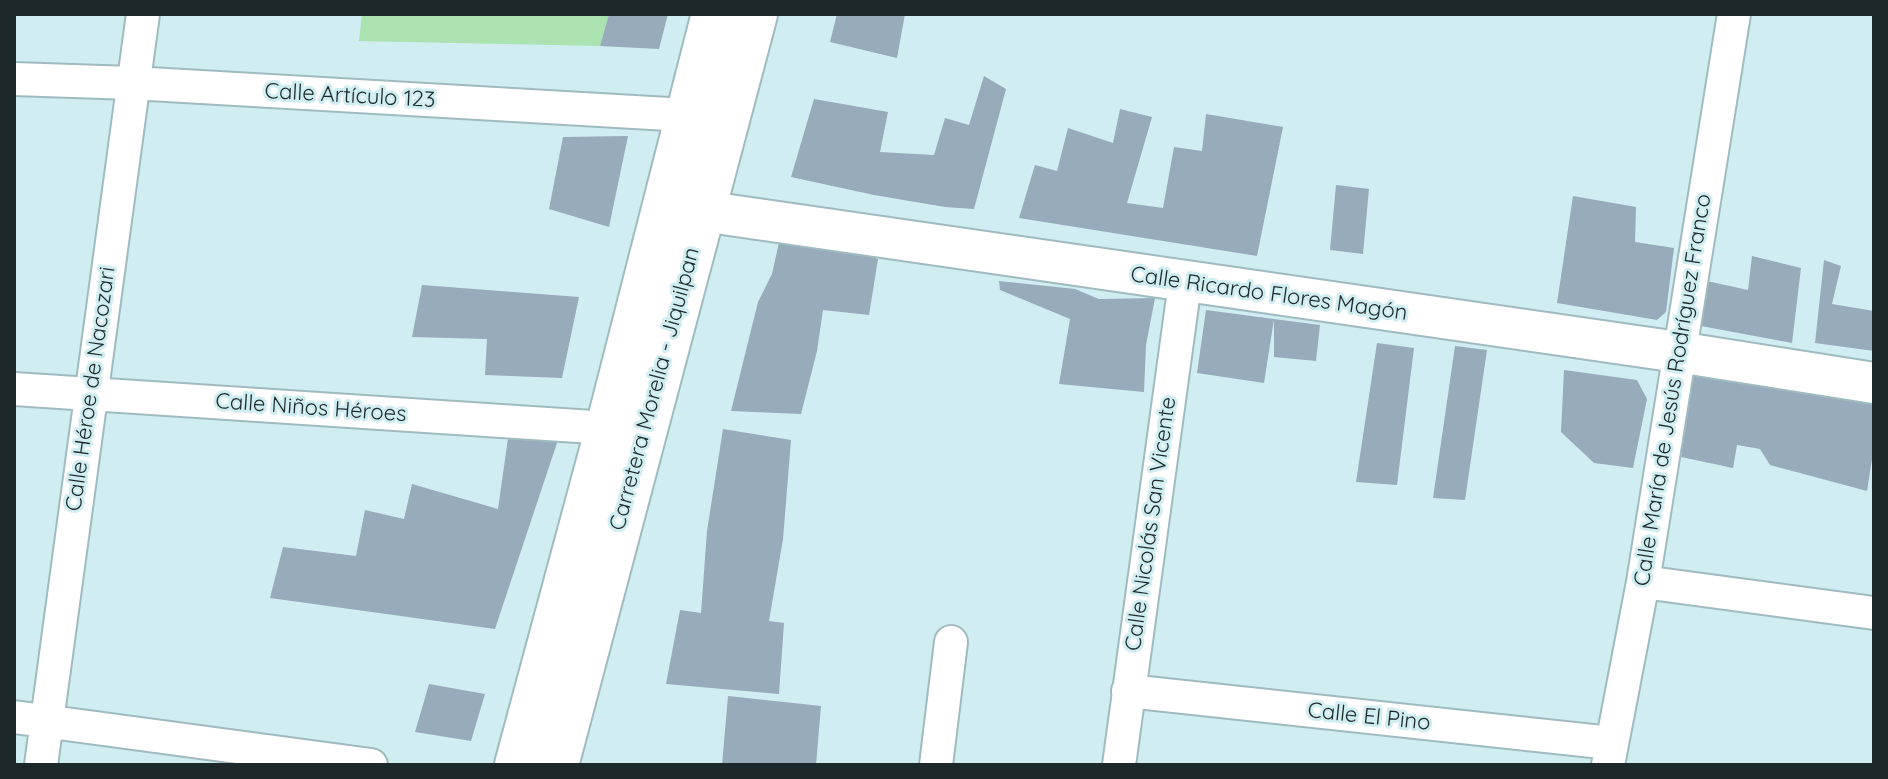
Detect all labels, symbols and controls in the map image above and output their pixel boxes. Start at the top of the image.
street label: Calle Artículo 123 [264,78,436,114]
street label: Calle María de Jesús Rodríguez Franco [1629,192,1717,588]
street label: Carretera Morelia - Jiquilpan [604,245,706,533]
street label: Calle Ricardo Flores Magón [1129,261,1409,327]
street label: Calle Héroe de Nacozari [61,265,121,513]
street label: Calle Niños Héroes [215,388,407,428]
street label: Calle Nicolás San Vicente [1120,395,1182,653]
street label: Calle El Pino [1306,697,1432,737]

